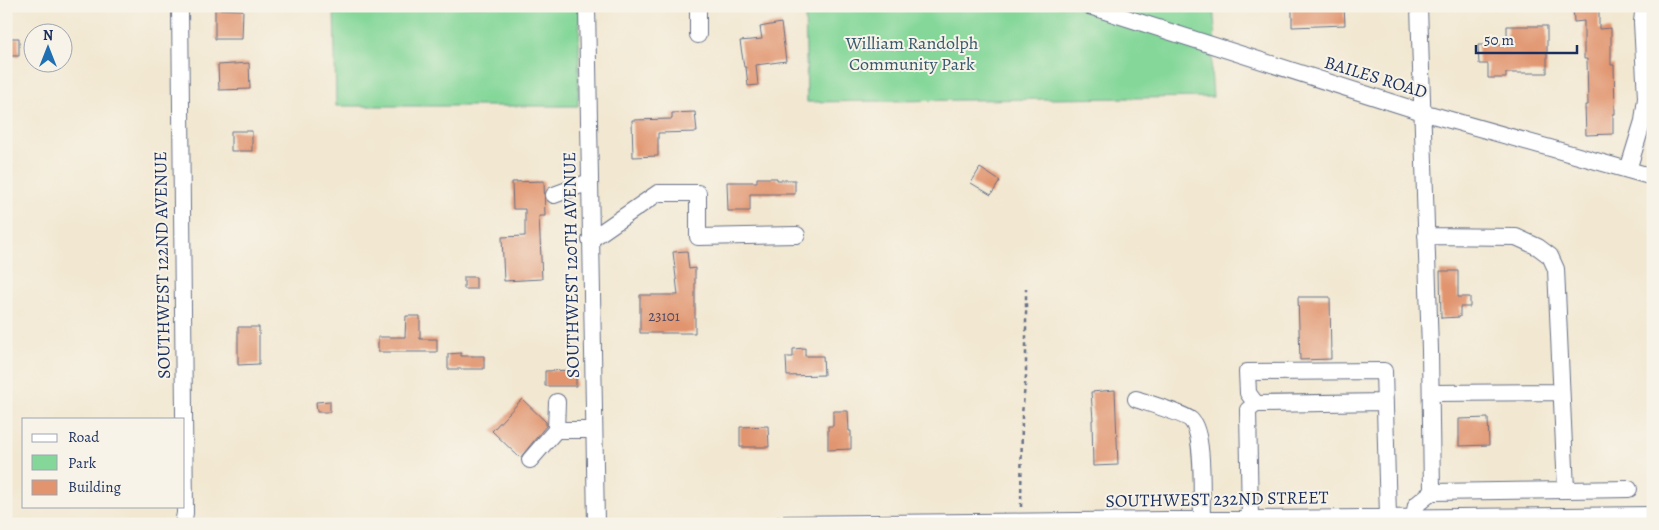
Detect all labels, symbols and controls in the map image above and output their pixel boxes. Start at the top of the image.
north arrow [22,22,72,72]
scale bar [1476,22,1578,54]
text: N [43,26,53,45]
text: 50 m [1484,30,1514,50]
park label: William Randolph Community Park [845,31,979,76]
street label: BAILES ROAD [1322,50,1430,104]
street label: SOUTHWEST 122ND AVENUE [148,151,176,379]
street label: SOUTHWEST 120TH AVENUE [557,152,585,378]
house number: 23101 [648,306,680,326]
legend [22,418,185,508]
text: Road [68,427,100,447]
text: Park [68,453,97,473]
text: Building [68,477,121,497]
street label: SOUTHWEST 232ND STREET [1105,485,1329,513]

